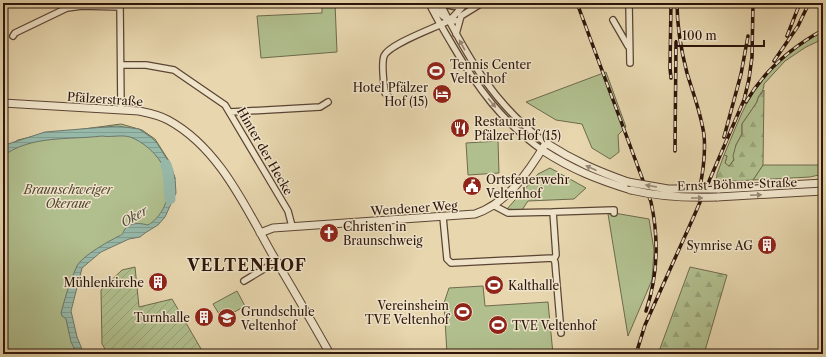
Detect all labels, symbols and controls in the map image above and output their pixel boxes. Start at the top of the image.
scale bar [676,22,764,48]
text: 100 m [682,28,717,43]
one-way arrow [459,39,466,51]
place label: Tennis Center Veltenhof [449,57,531,86]
sports icon: Tennis Center Veltenhof [425,60,447,82]
place label: Hotel Pfälzer Hof (15) [353,80,428,109]
hotel icon: Hotel Pfälzer Hof (15) [431,83,453,105]
street label: Pfälzerstraße [67,89,144,109]
one-way arrow [487,98,496,109]
street label: Hinter der Hecke [234,105,296,198]
place label: Restaurant Pfälzer Hof (15) [474,114,561,143]
restaurant icon: Restaurant Pfälzer Hof (15) [449,117,471,139]
one-way arrow [586,165,597,171]
place label: Ortsfeuerwehr Veltenhof [485,172,569,201]
street label: Ernst-Böhme-Straße [677,174,798,194]
public building icon: Ortsfeuerwehr Veltenhof [461,175,483,197]
park label: Braunschweiger Okeraue [23,182,114,211]
one-way arrow [645,183,657,189]
one-way arrow [750,192,762,199]
one-way arrow [691,195,704,201]
street label: Wendener Weg [369,197,459,219]
water label: Oker [117,201,151,230]
place label: Christen in Braunschweig [343,219,423,248]
church icon: Christen in Braunschweig [318,222,340,244]
building icon: Symrise AG [756,234,778,256]
place label: Symrise AG [687,238,753,253]
district label: VELTENHOF [186,255,307,275]
building icon: Mühlenkirche [147,271,169,293]
sports icon: Kalthalle [483,274,505,296]
place label: Mühlenkirche [64,275,144,290]
place label: Kalthalle [508,278,559,293]
place label: Vereinsheim TVE Veltenhof [365,298,451,327]
sports icon: Vereinsheim TVE Veltenhof [452,301,474,323]
place label: Grundschule Veltenhof [240,304,315,333]
building icon: Turnhalle [193,306,215,328]
school or university icon: Grundschule Veltenhof [216,307,238,329]
place label: Turnhalle [134,310,190,325]
sports icon: TVE Veltenhof [487,314,509,336]
place label: TVE Veltenhof [512,318,598,333]

